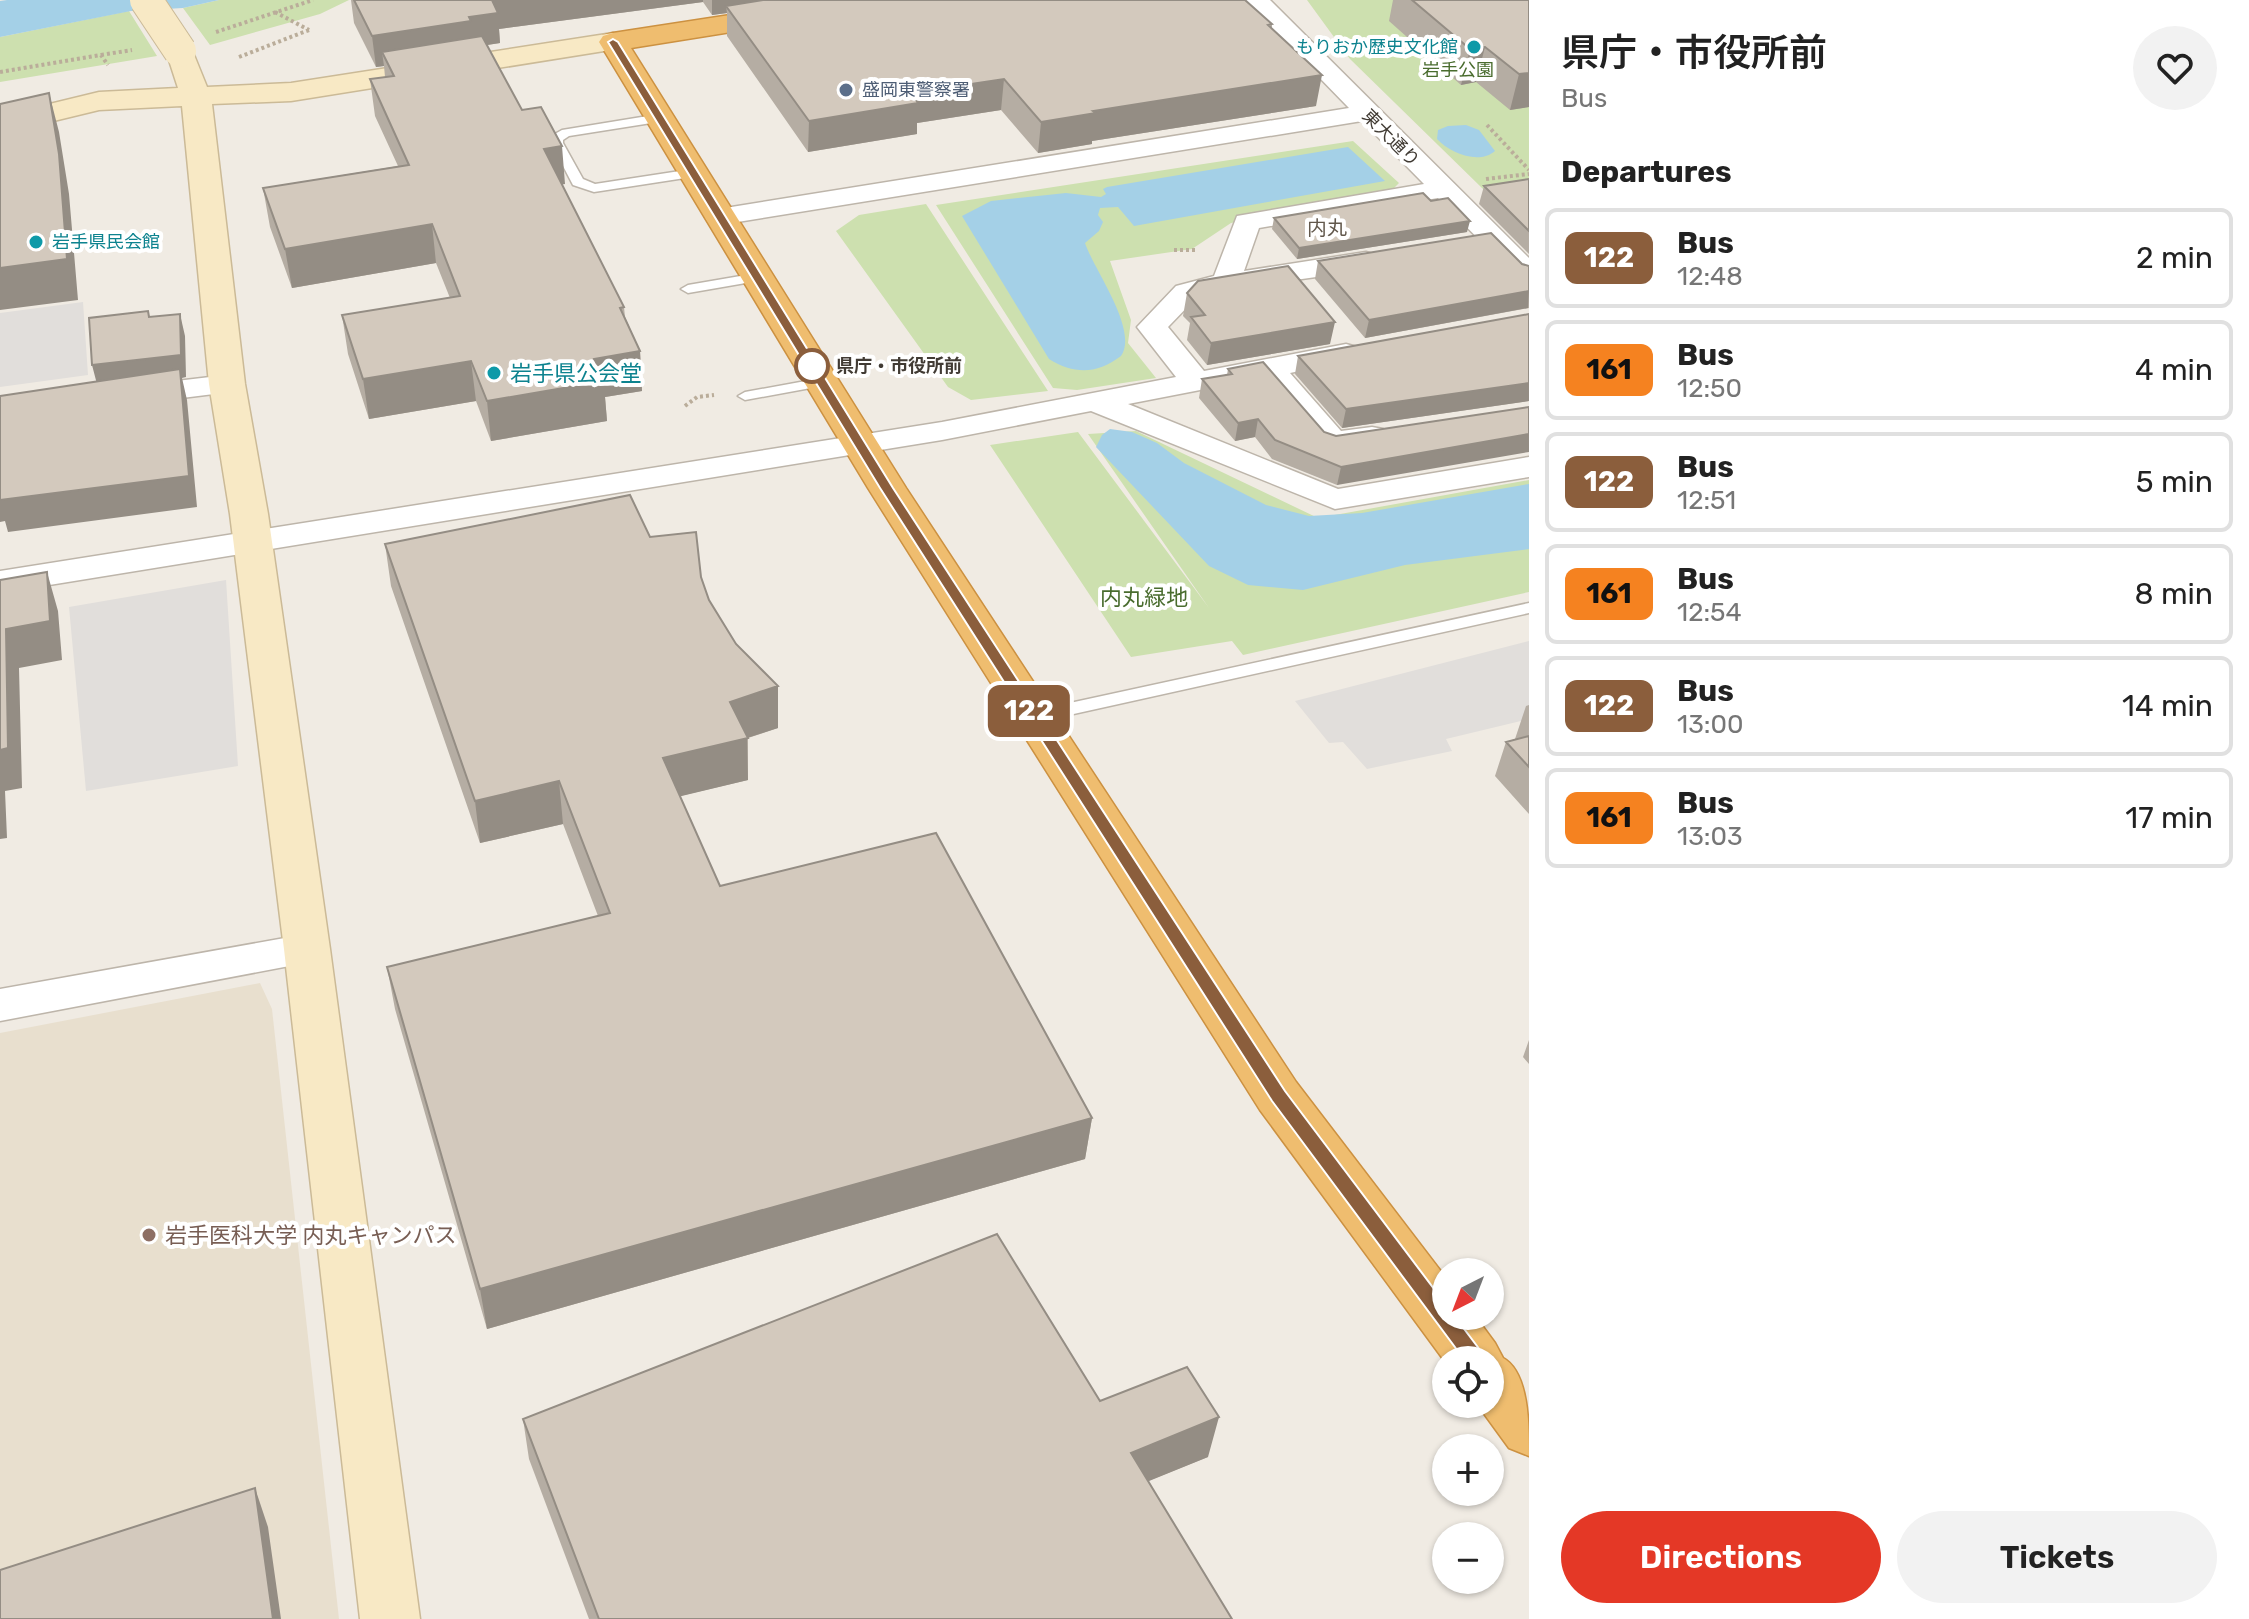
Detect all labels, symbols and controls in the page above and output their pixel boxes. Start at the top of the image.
button: heart [2133,26,2217,110]
text: 県庁・市役所前 [1561,30,1827,76]
place label: もりおか歴史文化館 [1296,36,1458,58]
marker: もりおか歴史文化館 [1465,38,1483,56]
park label: 岩手公園 [1422,59,1494,81]
place label: 盛岡東警察署 [862,79,970,101]
marker: 盛岡東警察署 [837,81,855,99]
text: Bus [1561,83,1607,114]
street label: 東大通り [1358,105,1424,171]
text: Departures [1561,154,1732,190]
district label: 内丸 [1307,216,1347,240]
text: Bus [1677,225,1734,261]
place label: 岩手県民会館 [52,231,160,253]
marker: 岩手県民会館 [27,233,45,251]
text: 2 min [2136,240,2213,276]
text: 122 [1584,241,1634,274]
text: 12:48 [1677,261,1743,292]
text: Bus [1677,337,1734,373]
marker: 県庁・市役所前 [795,349,829,383]
text: 4 min [2135,352,2213,388]
text: 161 [1586,353,1632,386]
place label: 県庁・市役所前 [836,355,962,377]
place label: 岩手県公会堂 [510,360,642,387]
marker: 岩手県公会堂 [485,364,503,382]
text: 12:50 [1677,373,1742,404]
text: Bus [1677,449,1734,485]
text: 5 min [2136,464,2213,500]
text: 122 [1584,465,1634,498]
text: 12:51 [1677,485,1736,516]
text: Bus [1677,561,1734,597]
text: 8 min [2134,576,2213,612]
text: 161 [1586,577,1632,610]
park label: 内丸緑地 [1100,584,1188,611]
text: 12:54 [1677,597,1742,628]
text: Bus [1677,673,1734,709]
line badge: 122 [983,685,1075,737]
text: 14 min [2122,688,2213,724]
text: 122 [1584,689,1634,722]
text: 122 [1004,694,1054,727]
text: 13:00 [1677,709,1743,740]
text: Bus [1677,785,1734,821]
text: 17 min [2125,800,2213,836]
text: 161 [1586,801,1632,834]
text: 13:03 [1677,821,1743,852]
place label: 岩手医科大学 内丸キャンパス [165,1222,456,1249]
marker: 岩手医科大学 内丸キャンパス [140,1226,158,1244]
north arrow [1432,1258,1504,1330]
map controls [1432,1258,1504,1594]
button: locate [1432,1346,1504,1418]
button: + [1432,1434,1504,1506]
button: Directions [1561,1511,1881,1603]
button: Tickets [1897,1511,2217,1603]
button: − [1432,1522,1504,1594]

